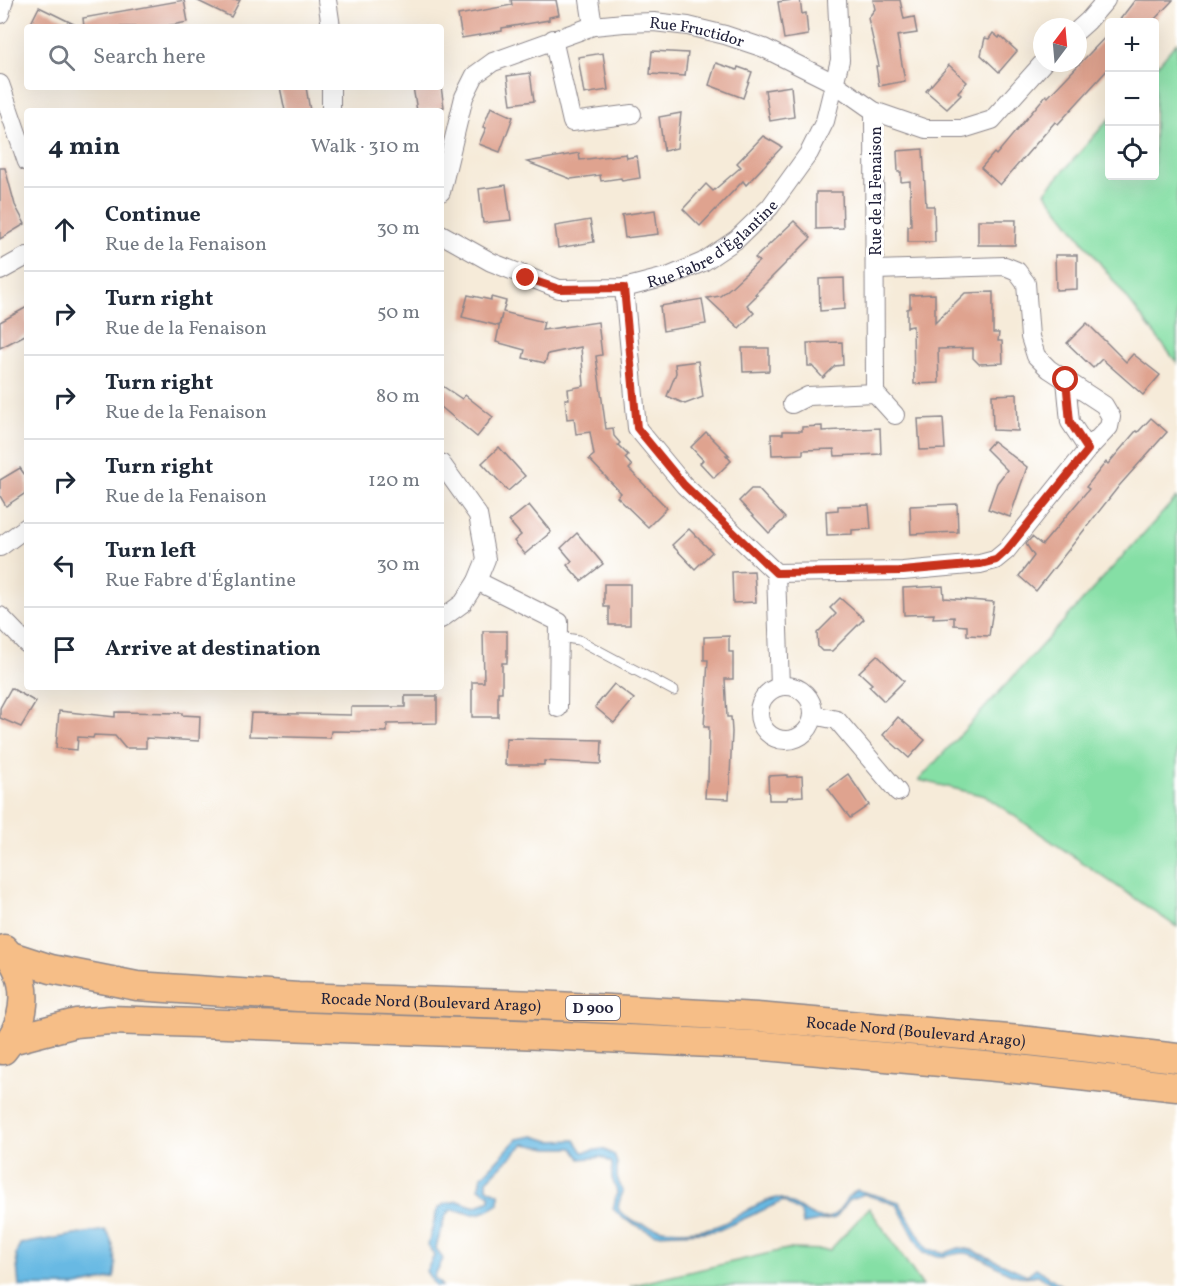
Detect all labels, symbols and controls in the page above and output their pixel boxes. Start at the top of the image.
street label: Rue Fructidor [648,13,747,54]
north arrow [1033,18,1087,72]
map controls [1105,18,1159,180]
button: + [1105,18,1159,72]
search box [24,24,444,90]
icon: search [45,41,78,74]
text: Search here [93,42,206,73]
button: − [1105,72,1159,126]
street label: Rue de la Fenaison [866,126,888,256]
button: locate [1105,126,1159,180]
text: 4 min [48,129,120,165]
text: Walk · 310 m [311,133,420,161]
street label: Rue Fabre d'Églantine [645,196,784,295]
text: Continue [105,200,201,231]
icon: ahead [48,213,81,246]
text: 30 m [376,215,420,243]
text: Rue de la Fenaison [105,231,267,259]
route end [512,264,538,290]
text: Turn right [105,284,213,315]
icon: right [48,297,81,330]
text: 50 m [377,299,420,327]
text: Rue de la Fenaison [105,315,267,343]
route start [1052,366,1078,392]
text: Turn right [105,368,213,399]
icon: right [48,381,81,414]
text: 80 m [376,383,420,411]
text: Rue de la Fenaison [105,399,267,427]
text: Turn right [105,452,213,483]
icon: right [48,465,81,498]
text: 120 m [368,467,420,495]
text: Rue de la Fenaison [105,483,267,511]
text: Turn left [105,536,196,567]
icon: left [48,549,81,582]
text: 30 m [376,551,420,579]
text: Rue Fabre d'Églantine [105,567,296,595]
icon: arrive [48,633,81,666]
text: Arrive at destination [105,634,321,665]
street label: Rocade Nord (Boulevard Arago) [320,989,542,1018]
road number: D 900 [566,996,620,1020]
street label: Rocade Nord (Boulevard Arago) [805,1012,1027,1054]

